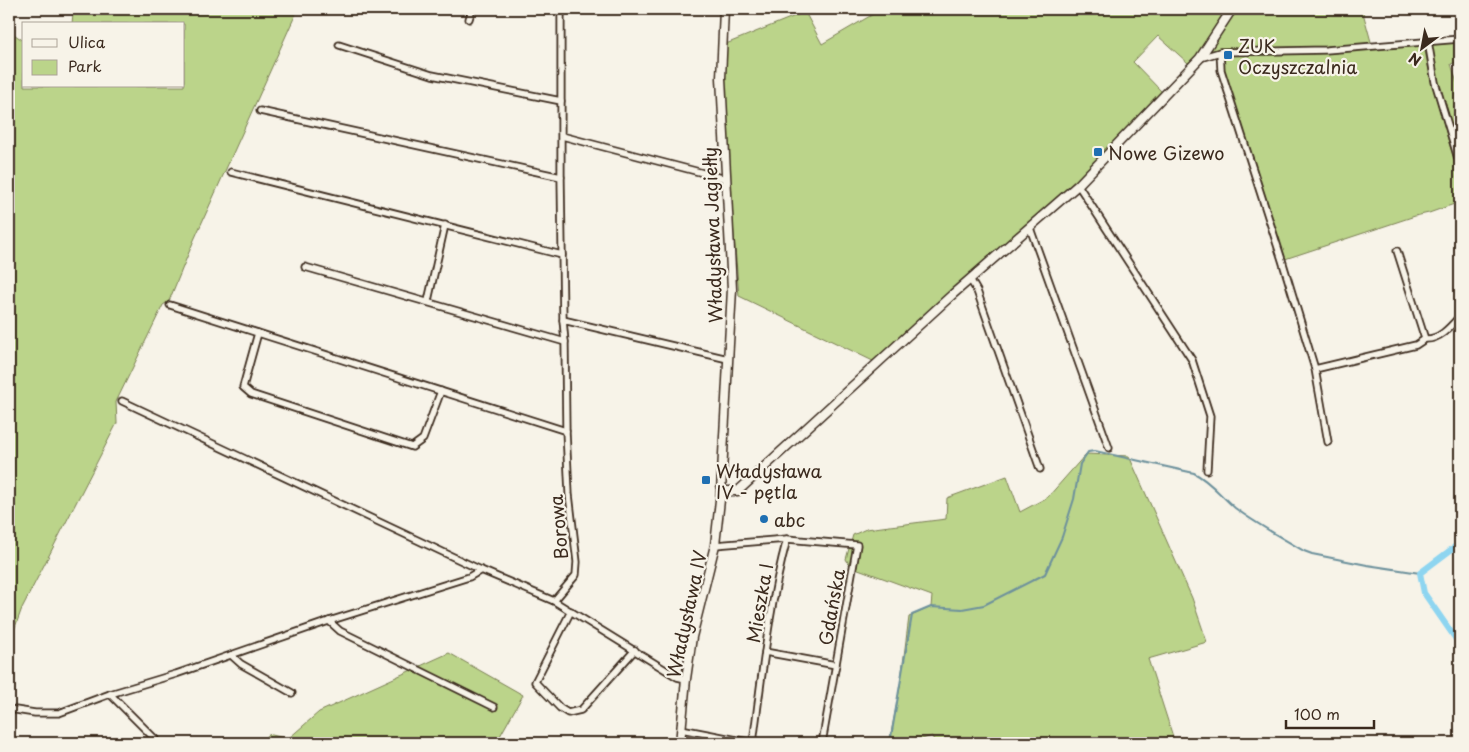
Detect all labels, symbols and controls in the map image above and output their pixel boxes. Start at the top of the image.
legend [22,22,185,88]
north arrow [1396,22,1446,72]
text: Ulica [68,30,106,53]
place label: ZUK Oczyszczalnia [1238,32,1357,80]
text: N [1405,48,1425,71]
marker: ZUK Oczyszczalnia [1222,49,1234,61]
text: Park [68,54,102,77]
place label: Nowe Gizewo [1108,139,1224,166]
street label: Władysława Jagiełły [695,146,729,324]
marker: Nowe Gizewo [1092,146,1104,158]
place label: Władysława IV - pętla [716,457,823,505]
marker: Władysława IV - pętla [700,474,712,486]
street label: Borowa [542,493,574,561]
place label: abc [774,506,805,533]
marker: abc [758,513,770,525]
street label: Władysława IV [659,548,713,680]
street label: Mieszka I [739,561,779,645]
street label: Gdańska [811,566,851,647]
scale bar [1286,697,1374,729]
text: 100 m [1294,702,1340,725]

